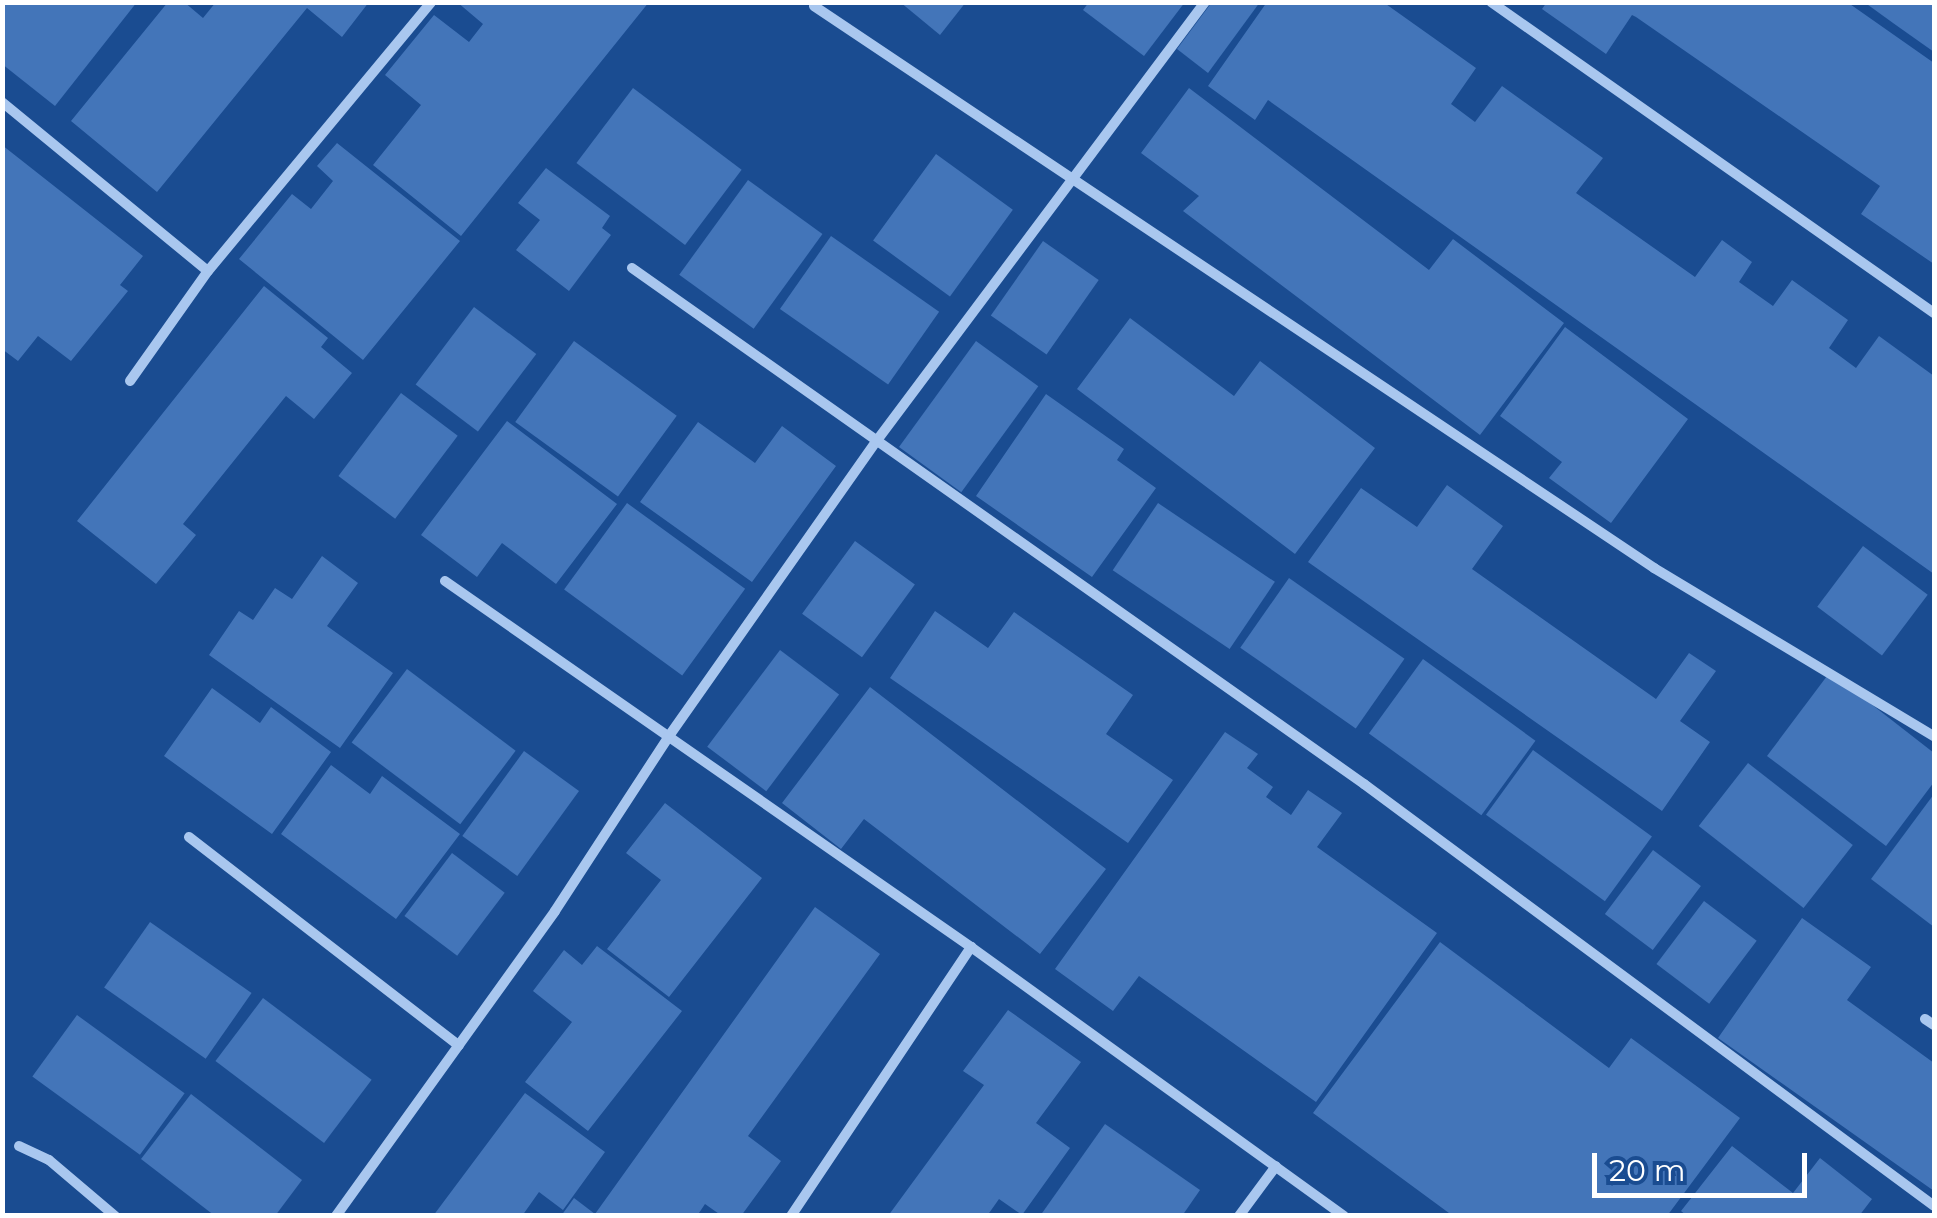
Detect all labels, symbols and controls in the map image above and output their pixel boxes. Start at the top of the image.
scale bar [1597,1133,1812,1195]
text: 20 m [1609,1152,1686,1189]

